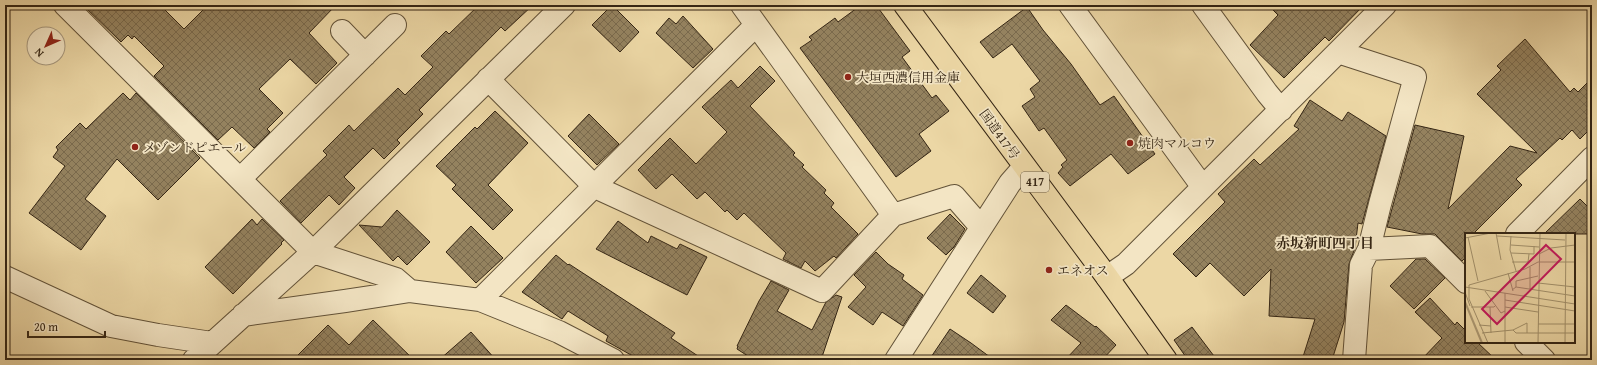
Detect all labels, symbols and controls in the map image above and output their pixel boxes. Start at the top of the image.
north arrow [26,26,66,66]
text: N [30,44,47,61]
place label: 大垣西濃信用金庫 [856,68,960,87]
marker: 大垣西濃信用金庫 [843,72,853,82]
street label: 国道417号 [975,105,1024,163]
place label: 焼肉マルコウ [1138,134,1216,153]
place label: メゾンドピエール [143,138,246,157]
marker: 焼肉マルコウ [1125,138,1135,148]
marker: メゾンドピエール [130,142,140,152]
road number: 417 [1021,172,1049,192]
district label: 赤坂新町四丁目 [1276,233,1374,253]
inset map [1465,233,1575,343]
place label: エネオス [1057,261,1109,280]
marker: エネオス [1044,265,1054,275]
scale bar [28,313,105,339]
text: 20 m [34,318,58,335]

